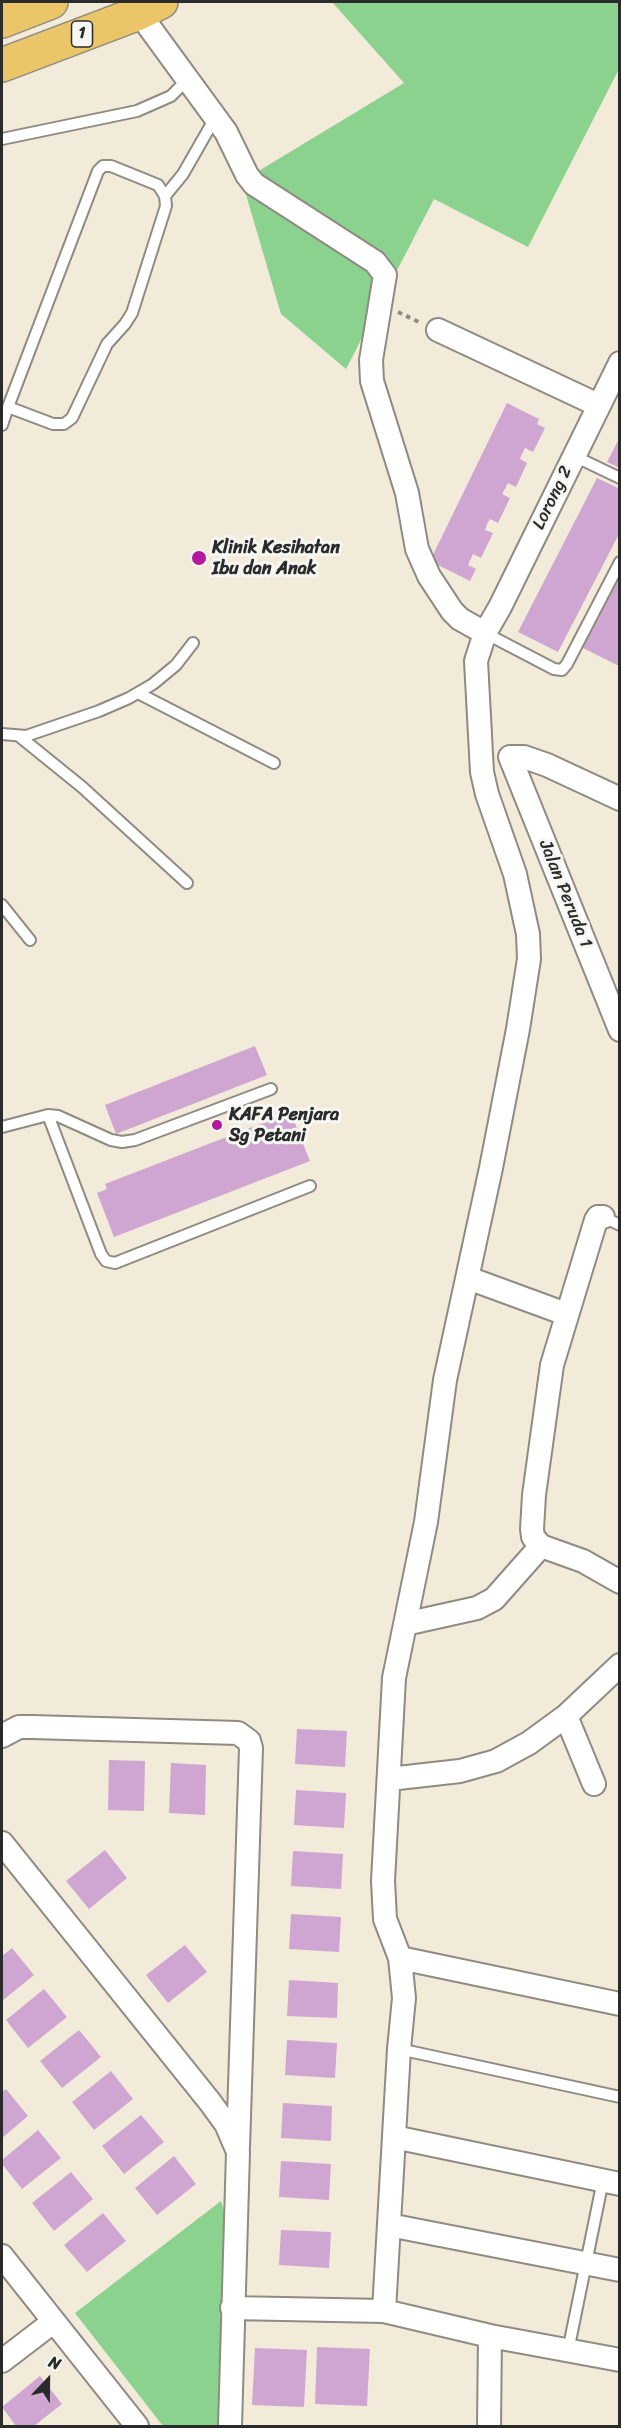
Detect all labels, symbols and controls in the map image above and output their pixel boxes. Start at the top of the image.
road number: 1 [72,21,92,47]
street label: Lorong 2 [528,463,578,533]
place label: Klinik Kesihatan Ibu dan Anak [212,537,340,580]
marker: Klinik Kesihatan Ibu dan Anak [190,549,208,567]
street label: Jalan Peruda 1 [534,837,596,951]
place label: KAFA Penjara Sg Petani [229,1104,339,1146]
marker: KAFA Penjara Sg Petani [210,1118,224,1132]
text: N [44,2347,66,2378]
north arrow [18,2350,78,2410]

